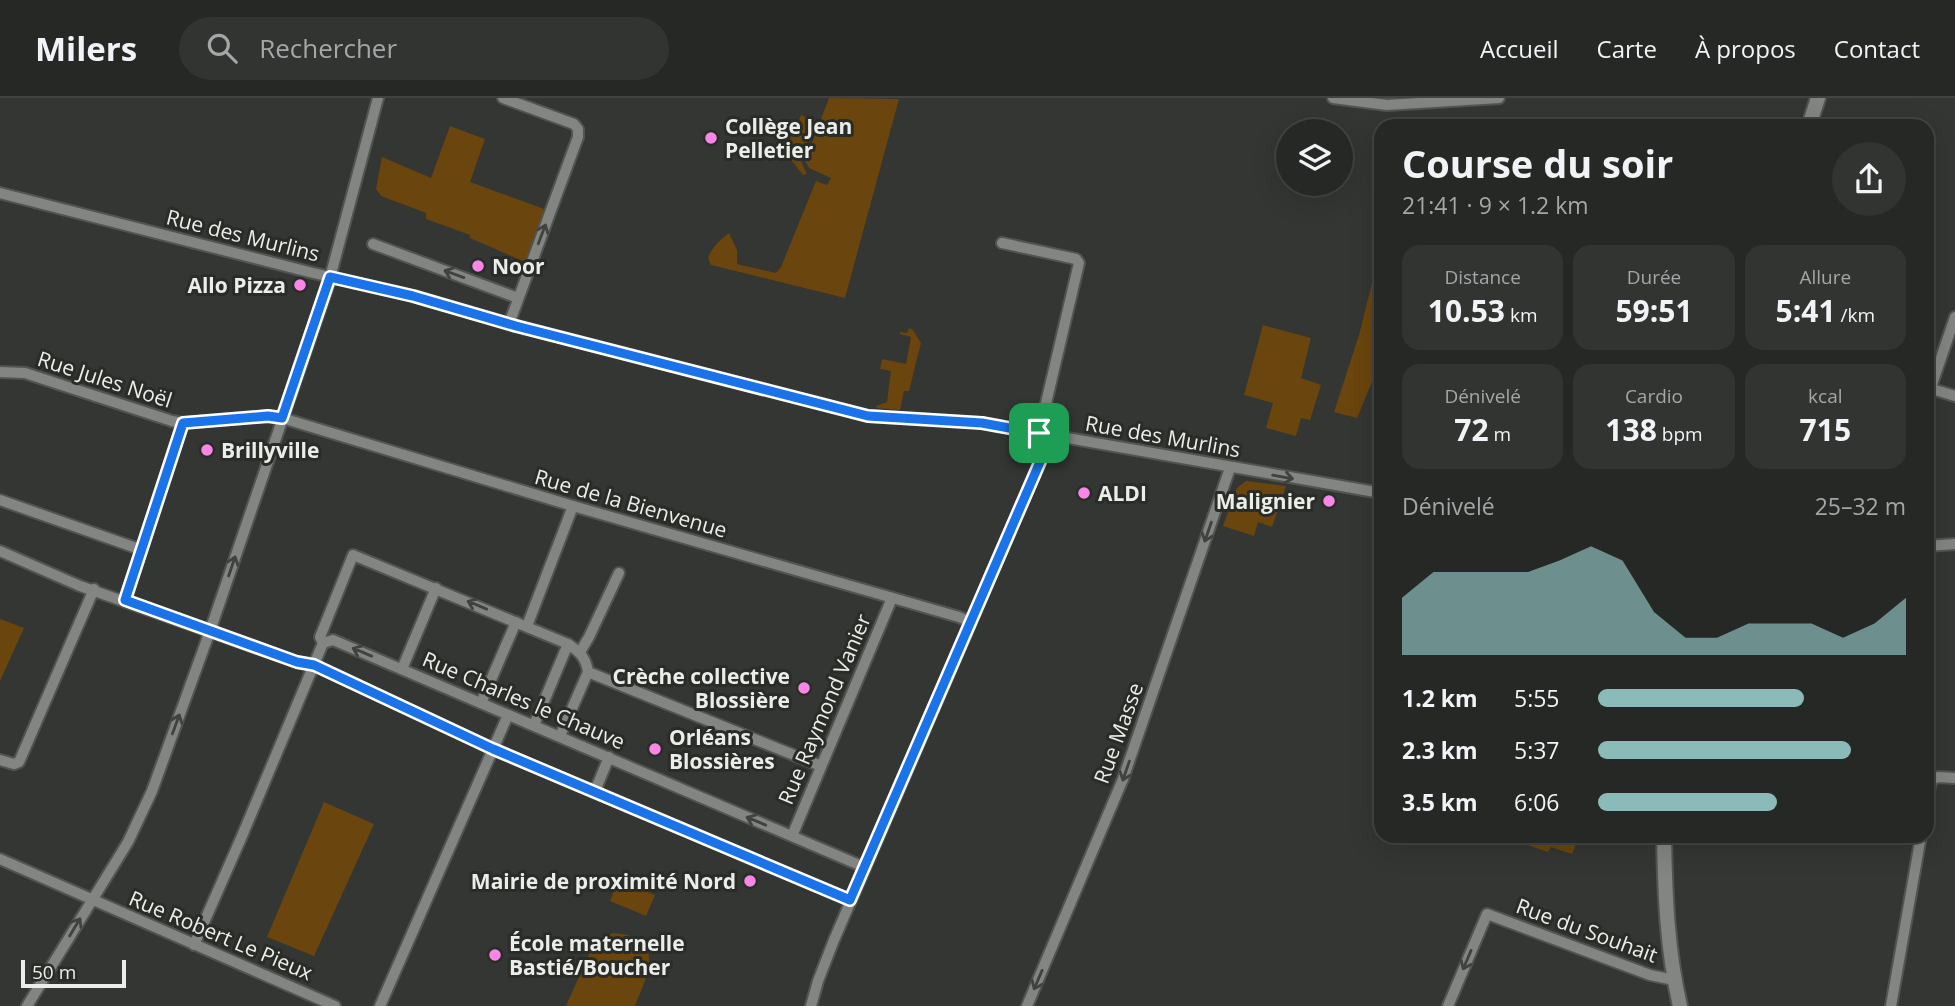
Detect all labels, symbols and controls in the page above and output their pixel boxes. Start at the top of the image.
search box [179,17,669,80]
text: Milers [35,26,137,71]
icon: search [203,29,241,67]
text: Rechercher [259,30,397,66]
text: Accueil [1480,32,1559,65]
text: Carte [1597,32,1657,65]
text: À propos [1695,32,1796,65]
text: Contact [1834,32,1920,65]
place label: Collège Jean Pelletier [725,112,852,164]
map controls [1276,119,1353,196]
button: layers [1276,119,1353,196]
marker: Collège Jean Pelletier [703,130,719,146]
text: Course du soir [1402,137,1673,189]
button: share [1832,142,1906,216]
text: 21:41 · 9 × 1.2 km [1402,189,1589,221]
street label: Rue des Murlins [163,202,323,268]
one-way arrow [536,223,549,245]
place label: Noor [492,252,545,280]
marker: Noor [470,258,486,274]
text: Distance [1444,264,1521,290]
text: Durée [1627,264,1681,290]
text: Allure [1799,264,1851,290]
one-way arrow [443,267,465,279]
place label: Allo Pizza [187,271,286,299]
marker: Allo Pizza [292,277,308,293]
text: 10.53 [1428,290,1505,331]
text: 59:51 [1615,290,1693,331]
text: 5:41 [1776,290,1836,331]
text: km [1505,302,1538,328]
text: /km [1836,302,1875,328]
street label: Rue Jules Noël [34,344,176,414]
text: Dénivelé [1444,383,1521,409]
text: Cardio [1625,383,1683,409]
text: kcal [1808,383,1843,409]
pin [1009,403,1069,463]
street label: Rue des Murlins [1083,409,1243,463]
text: 72 [1454,409,1489,450]
text: 138 [1605,409,1657,450]
text: 715 [1800,409,1851,450]
icon: arrive [1020,414,1058,452]
text: m [1489,421,1511,447]
text: bpm [1657,421,1703,447]
place label: Brillyville [221,436,319,464]
marker: Brillyville [199,442,215,458]
street label: Rue de la Bienvenue [532,462,730,544]
one-way arrow [1271,471,1294,484]
place label: ALDI [1098,479,1147,507]
marker: ALDI [1076,485,1092,501]
place label: Malignier [1216,487,1315,515]
text: Dénivelé [1402,490,1495,522]
text: 25–32 m [1815,490,1906,522]
marker: Malignier [1321,493,1337,509]
one-way arrow [1201,521,1213,543]
one-way arrow [227,556,239,578]
one-way arrow [467,598,488,611]
street label: Rue Raymond Vanier [771,609,877,808]
one-way arrow [352,645,374,658]
street label: Rue Charles le Chauve [418,645,630,755]
place label: Crèche collective Blossière [613,662,790,714]
street label: Rue Masse [1087,679,1149,787]
marker: Crèche collective Blossière [796,680,812,696]
text: 1.2 km [1402,682,1478,714]
text: 5:55 [1514,682,1560,714]
one-way arrow [170,713,183,735]
place label: Orléans Blossières [669,723,775,775]
text: 2.3 km [1402,734,1478,766]
text: 5:37 [1514,734,1560,766]
marker: Orléans Blossières [647,741,663,757]
one-way arrow [1119,759,1131,781]
text: 3.5 km [1402,786,1478,818]
text: 6:06 [1514,786,1560,818]
one-way arrow [746,814,768,827]
place label: Mairie de proximité Nord [471,867,736,895]
marker: Mairie de proximité Nord [742,873,758,889]
street label: Rue Robert Le Pieux [125,884,317,986]
street label: Rue du Souhait [1512,891,1662,969]
one-way arrow [68,917,82,937]
place label: École maternelle Bastié/Boucher [509,929,685,981]
marker: École maternelle Bastié/Boucher [487,947,503,963]
one-way arrow [1460,949,1473,970]
scale bar [21,957,126,989]
text: 50 m [32,959,76,985]
one-way arrow [1030,969,1043,990]

